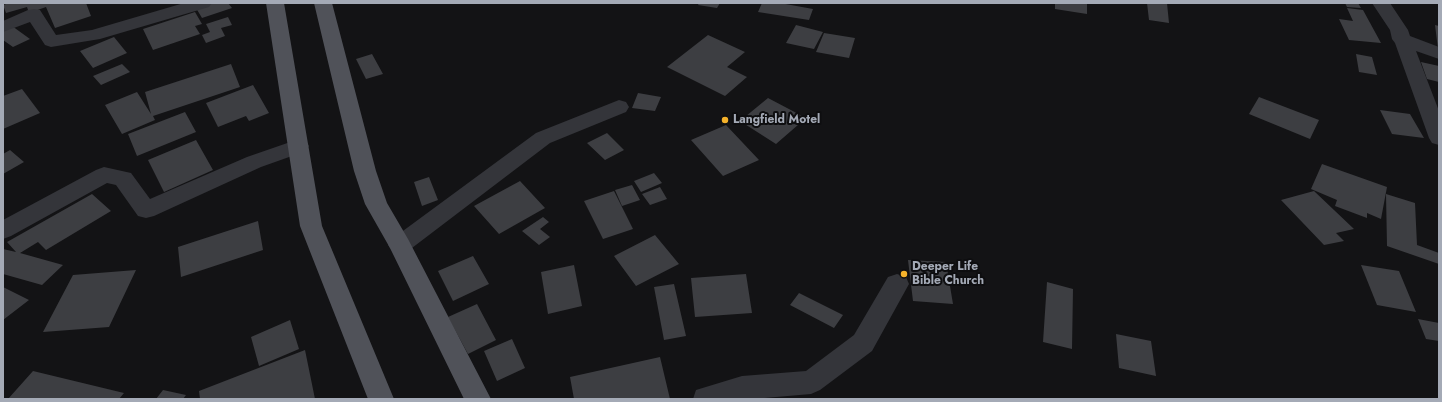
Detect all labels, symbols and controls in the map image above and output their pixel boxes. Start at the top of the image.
place label: Langfield Motel [733,113,820,127]
marker: Langfield Motel [720,115,730,125]
place label: Deeper Life Bible Church [912,260,984,288]
marker: Deeper Life Bible Church [899,269,909,279]

